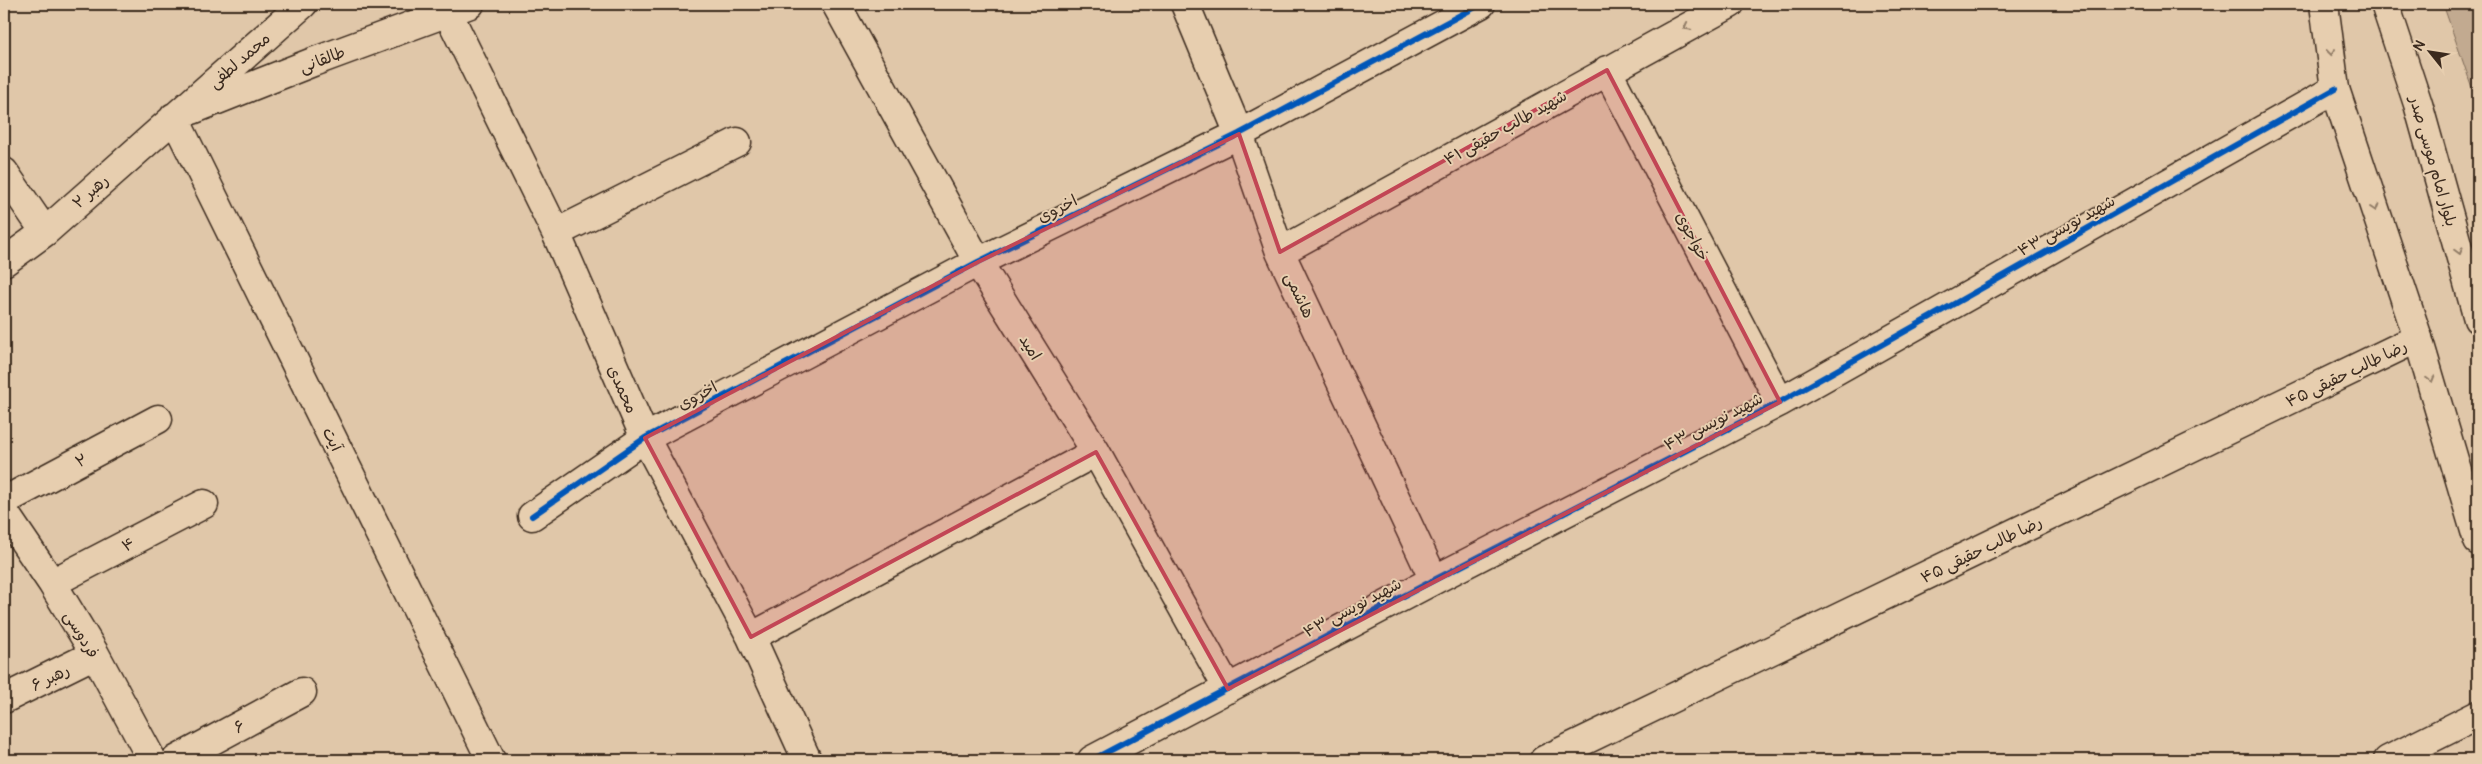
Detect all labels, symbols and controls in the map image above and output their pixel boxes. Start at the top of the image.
one-way arrow [1683,21,1692,31]
street label: محمد لطفی [205,28,275,93]
north arrow [2404,28,2454,78]
text: N [2409,37,2429,54]
street label: طالقانی [297,42,348,78]
one-way arrow [2325,48,2336,56]
street label: ۴۱ شهید طالب حقیقی [1440,86,1571,170]
street label: بلوار امام موسی صدر [2402,92,2461,229]
street label: رهبر ۲ [69,170,113,213]
street label: اخروی [1034,191,1081,227]
street label: ۴۳ شهید نویسی [2014,191,2119,261]
one-way arrow [2369,203,2379,212]
street label: خواجوی [1671,209,1713,264]
one-way arrow [2454,247,2464,255]
street label: هاشمی [1280,269,1318,321]
street label: امید [1015,331,1046,364]
street label: ۴۵ رضا طالب حقیقی [2283,336,2410,412]
street label: محمدی [603,362,642,417]
one-way arrow [2425,374,2435,383]
street label: اخروی [674,377,721,415]
street label: ۴۳ شهید نویسی [1661,388,1766,455]
street label: آیت [318,424,347,456]
street label: ۲ [72,450,91,472]
street label: ۴۵ رضا طالب حقیقی [1918,512,2045,588]
street label: ۴ [118,533,138,557]
street label: ۴۳ شهید نویسی [1300,574,1405,642]
street label: فردوسی [59,607,103,662]
street label: رهبر ۶ [28,660,73,696]
street label: ۶ [230,716,248,738]

